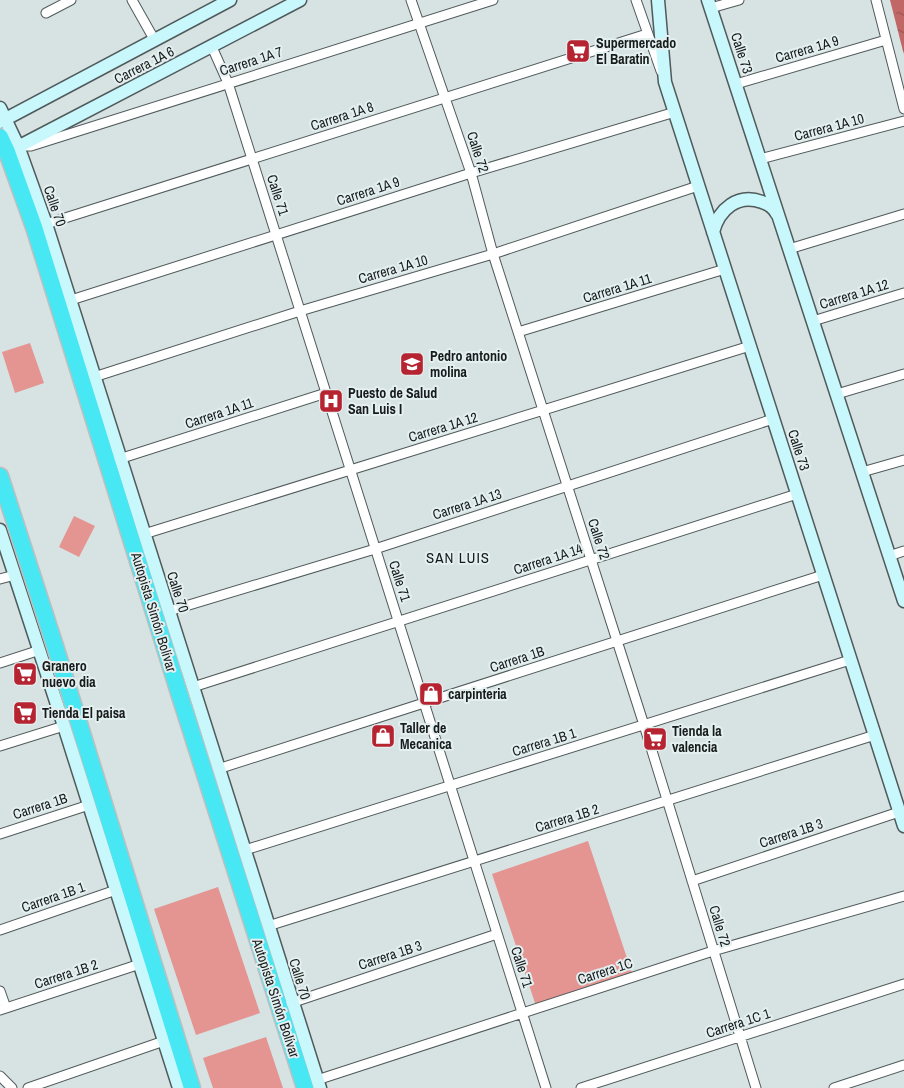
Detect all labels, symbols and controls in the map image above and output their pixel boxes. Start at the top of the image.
street label: Calle 73 [727,30,757,76]
street label: Carrera 1A 9 [773,31,841,67]
place label: Supermercado El Baratin [596,34,676,68]
supermarket icon: Supermercado El Baratin [565,38,591,64]
street label: Carrera 1A 6 [111,42,177,88]
street label: Carrera 1A 7 [217,42,285,80]
street label: Carrera 1A 8 [308,97,376,135]
street label: Carrera 1A 10 [792,109,866,145]
street label: Calle 72 [463,129,493,175]
street label: Calle 71 [263,172,293,218]
street label: Carrera 1A 9 [334,172,402,210]
street label: Calle 70 [40,183,70,229]
street label: Carrera 1A 10 [356,250,430,288]
street label: Carrera 1A 11 [581,269,654,307]
street label: Carrera 1A 12 [817,275,891,313]
place label: Pedro antonio molina [430,347,507,381]
school or university icon: Pedro antonio molina [399,351,425,377]
place label: Puesto de Salud San Luis I [348,384,437,418]
hospital icon: Puesto de Salud San Luis I [318,388,344,414]
street label: Carrera 1A 11 [183,393,256,432]
street label: Carrera 1A 12 [406,408,480,446]
street label: Calle 73 [784,427,814,473]
street label: Carrera 1A 13 [430,484,504,524]
street label: Calle 72 [584,516,614,562]
street label: Carrera 1A 14 [511,539,585,579]
district label: SAN LUIS [426,547,490,568]
street label: Autopista Simón Bolívar [127,549,181,674]
street label: Calle 71 [385,558,415,604]
street label: Calle 70 [163,569,193,615]
street label: Carrera 1B [488,642,547,676]
place label: Granero nuevo dia [42,657,96,691]
supermarket icon: Granero nuevo dia [12,661,38,687]
shop icon: carpinteria [418,681,444,707]
place label: carpinteria [448,685,507,703]
supermarket icon: Tienda El paisa [12,700,38,726]
place label: Tienda El paisa [42,704,126,722]
place label: Taller de Mecanica [400,719,452,753]
place label: Tienda la valencia [672,722,722,756]
shop icon: Taller de Mecanica [370,723,396,749]
street label: Carrera 1B 1 [510,724,579,760]
supermarket icon: Tienda la valencia [642,726,668,752]
street label: Carrera 1B [11,789,70,823]
street label: Carrera 1B 2 [533,800,601,836]
street label: Carrera 1B 3 [757,814,825,852]
street label: Carrera 1B 1 [19,878,88,916]
street label: Calle 72 [705,903,735,949]
street label: Autopista Simón Bolívar [248,935,304,1060]
street label: Carrera 1B 3 [356,936,424,974]
street label: Calle 71 [507,944,537,990]
street label: Carrera 1C [575,954,635,988]
street label: Carrera 1B 2 [32,955,100,993]
street label: Calle 70 [285,956,315,1002]
street label: Carrera 1C 1 [704,1004,773,1042]

